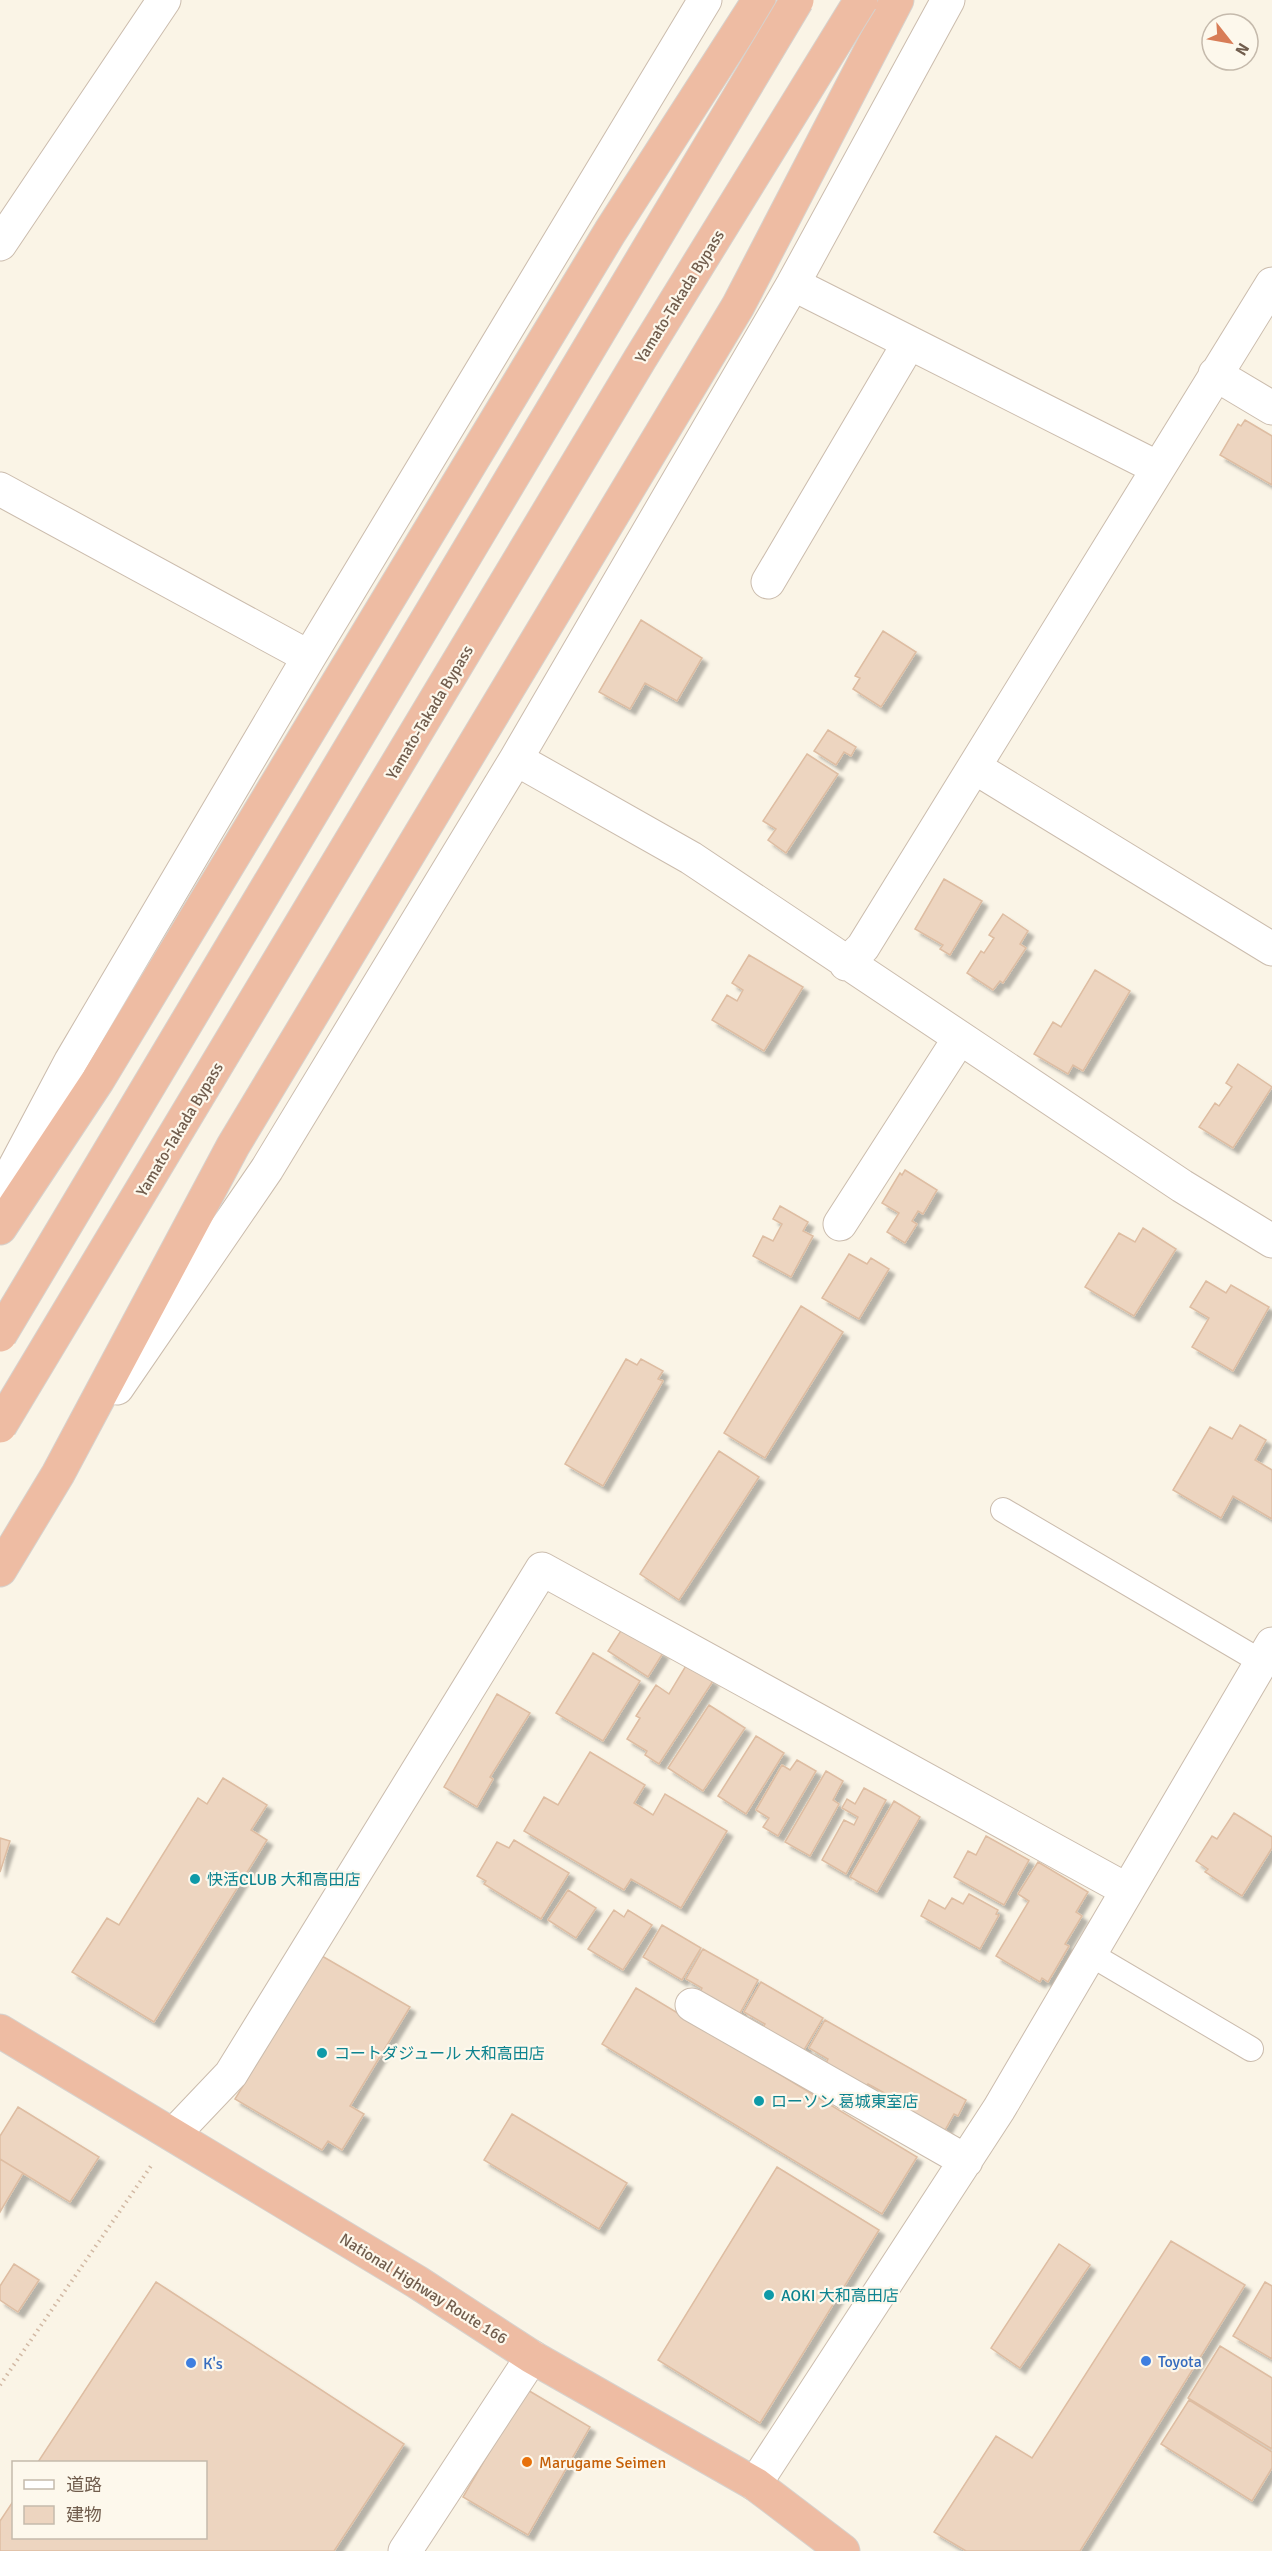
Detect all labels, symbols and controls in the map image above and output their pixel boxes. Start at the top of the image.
north arrow [1200,12,1260,72]
text: N [1231,39,1253,59]
street label: Yamato-Takada Bypass [631,226,729,367]
street label: Yamato-Takada Bypass [382,642,478,783]
street label: Yamato-Takada Bypass [132,1059,228,1200]
place label: 快活CLUB 大和高田店 [207,1870,360,1890]
marker: 快活CLUB 大和高田店 [188,1872,202,1886]
place label: コートダジュール 大和高田店 [334,2044,545,2064]
marker: コートダジュール 大和高田店 [315,2046,329,2060]
place label: ローソン 葛城東室店 [771,2092,919,2112]
marker: ローソン 葛城東室店 [752,2094,766,2108]
street label: National Highway Route 166 [336,2229,511,2349]
place label: AOKI 大和高田店 [781,2286,899,2306]
marker: AOKI 大和高田店 [762,2288,776,2302]
place label: Toyota [1158,2352,1202,2372]
place label: K's [203,2354,223,2374]
marker: Toyota [1139,2354,1153,2368]
marker: K's [184,2356,198,2370]
place label: Marugame Seimen [539,2453,666,2473]
marker: Marugame Seimen [520,2455,534,2469]
legend [12,2461,207,2539]
text: 道路 [66,2474,102,2496]
text: 建物 [66,2504,102,2526]

